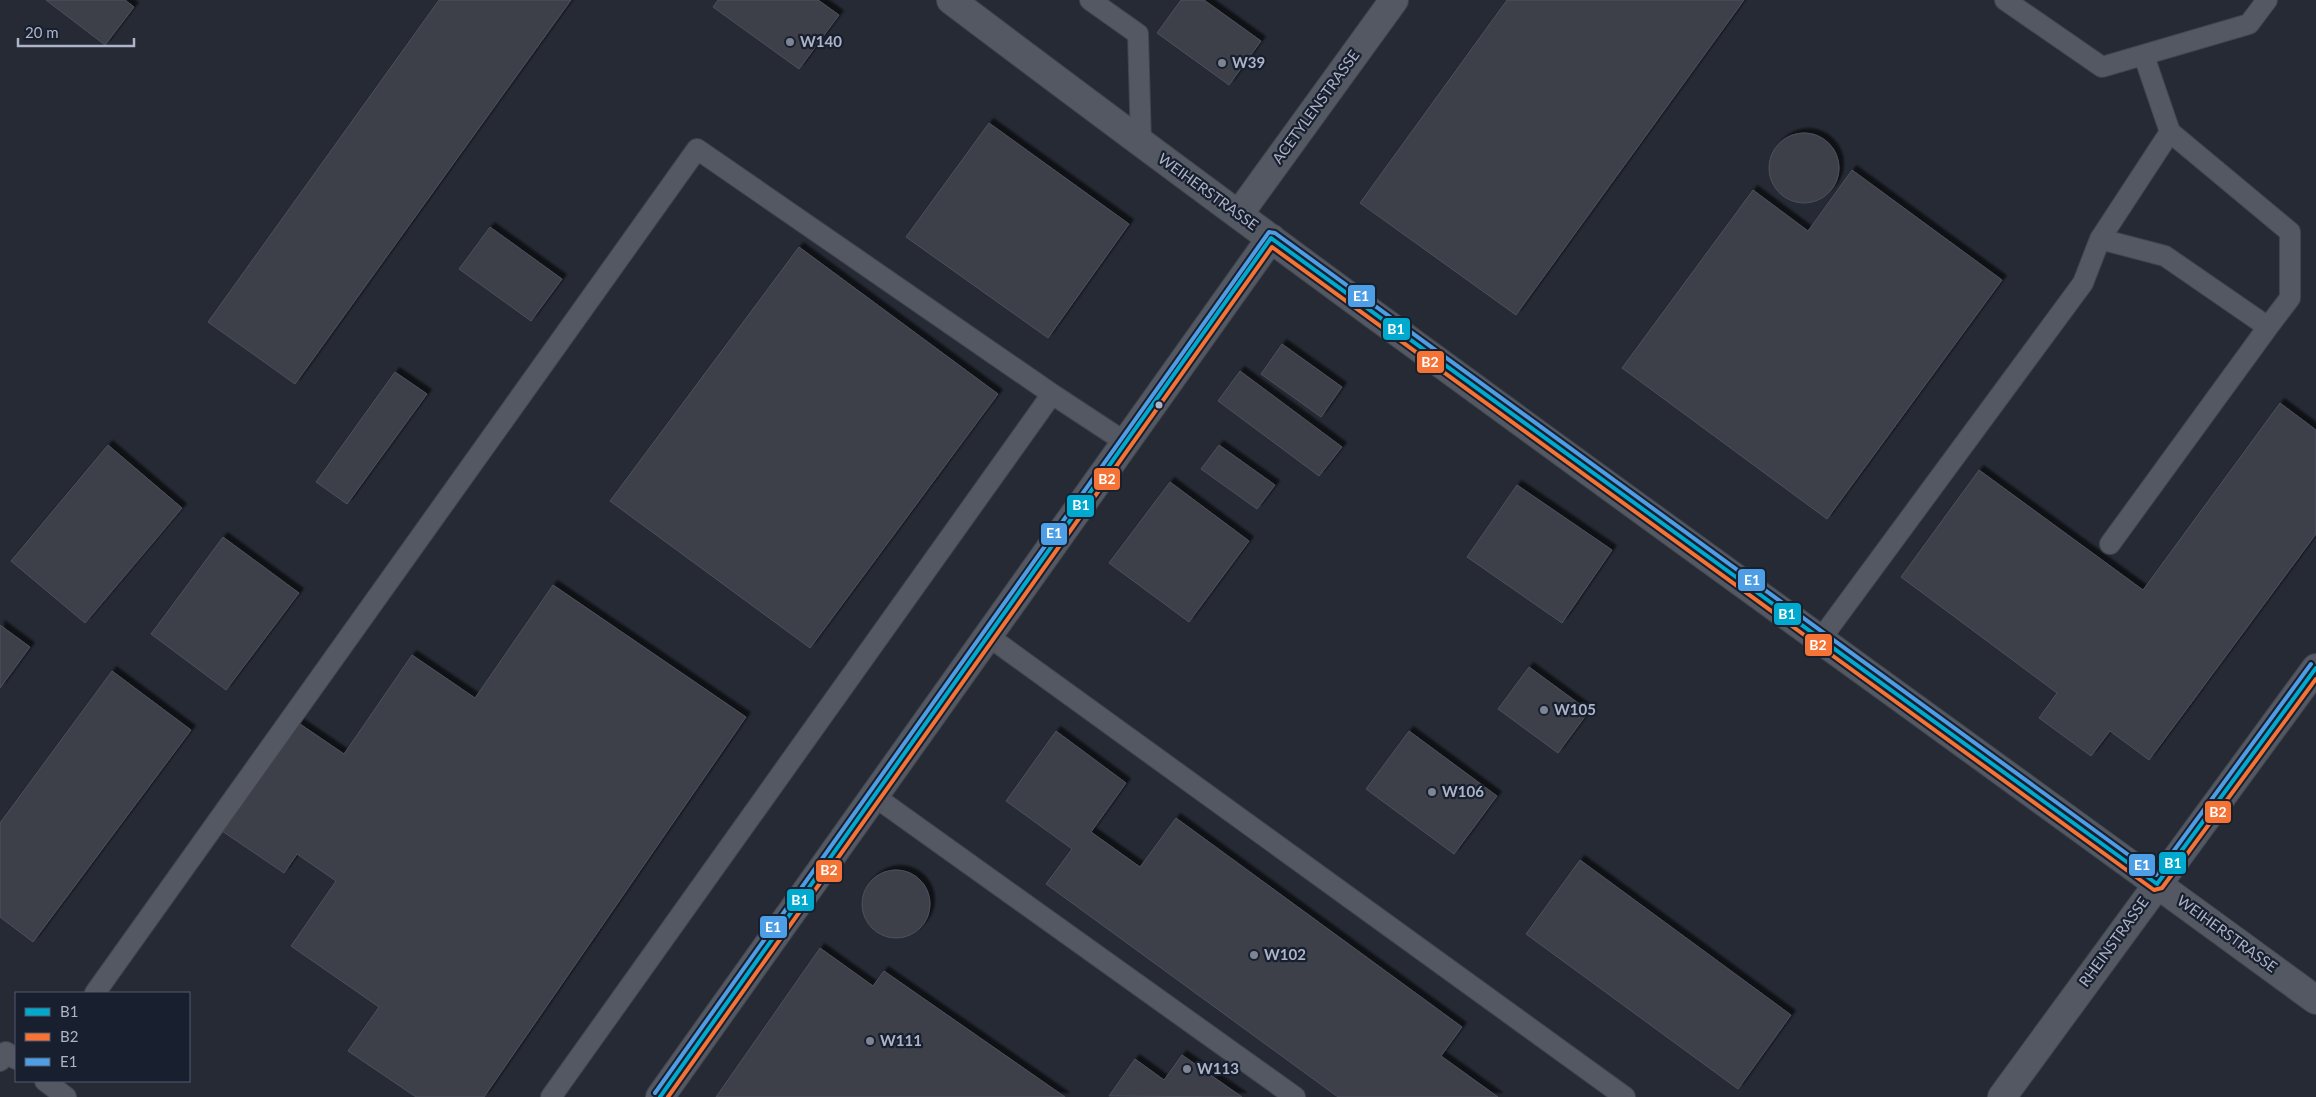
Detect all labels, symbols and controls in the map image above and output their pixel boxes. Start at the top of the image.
scale bar [18,15,134,47]
text: 20 m [25,23,59,41]
place label: W140 [800,32,842,50]
marker: W140 [784,36,796,48]
street label: ACETYLENSTRASSE [1268,46,1362,167]
place label: W39 [1232,53,1265,71]
marker: W39 [1216,57,1228,69]
street label: WEIHERSTRASSE [1155,149,1262,234]
line badge: E1 [1347,284,1376,308]
text: E1 [1353,287,1369,304]
line badge: B1 [1382,317,1411,341]
text: B1 [1387,320,1405,337]
line badge: B2 [1416,350,1445,374]
text: B2 [1421,353,1439,370]
unlabelled marker [1154,400,1164,410]
line badge: B2 [1093,467,1121,491]
text: B2 [1098,470,1116,487]
line badge: B1 [1066,494,1095,518]
text: B1 [1072,496,1090,513]
line badge: E1 [1040,522,1068,546]
text: E1 [1046,524,1062,541]
line badge: E1 [1737,568,1766,592]
text: E1 [1744,571,1760,588]
line badge: B1 [1773,602,1802,626]
text: B1 [1778,605,1796,622]
line badge: B2 [1804,633,1833,657]
text: B2 [1809,636,1827,653]
place label: W105 [1554,700,1596,718]
marker: W105 [1538,704,1550,716]
place label: W106 [1442,782,1484,800]
marker: W106 [1426,786,1438,798]
line badge: B2 [2204,800,2232,824]
text: B2 [2209,803,2227,820]
line badge: B1 [2158,851,2187,875]
line badge: E1 [2128,853,2156,877]
text: B1 [2164,854,2182,871]
text: E1 [2134,856,2150,873]
line badge: B2 [815,859,843,883]
text: B2 [820,861,838,878]
line badge: B1 [786,888,815,912]
text: B1 [791,891,809,908]
street label: WEIHERSTRASSE [2174,891,2281,976]
street label: RHEINSTRASSE [2075,893,2152,990]
line badge: E1 [759,915,788,939]
text: E1 [765,918,781,935]
place label: W102 [1264,945,1306,963]
marker: W102 [1248,949,1260,961]
legend [15,992,190,1082]
text: B1 [60,1002,78,1020]
text: B2 [60,1027,78,1045]
place label: W111 [880,1031,922,1049]
marker: W111 [864,1035,876,1047]
text: E1 [60,1052,77,1070]
place label: W113 [1197,1059,1239,1077]
marker: W113 [1181,1063,1193,1075]

